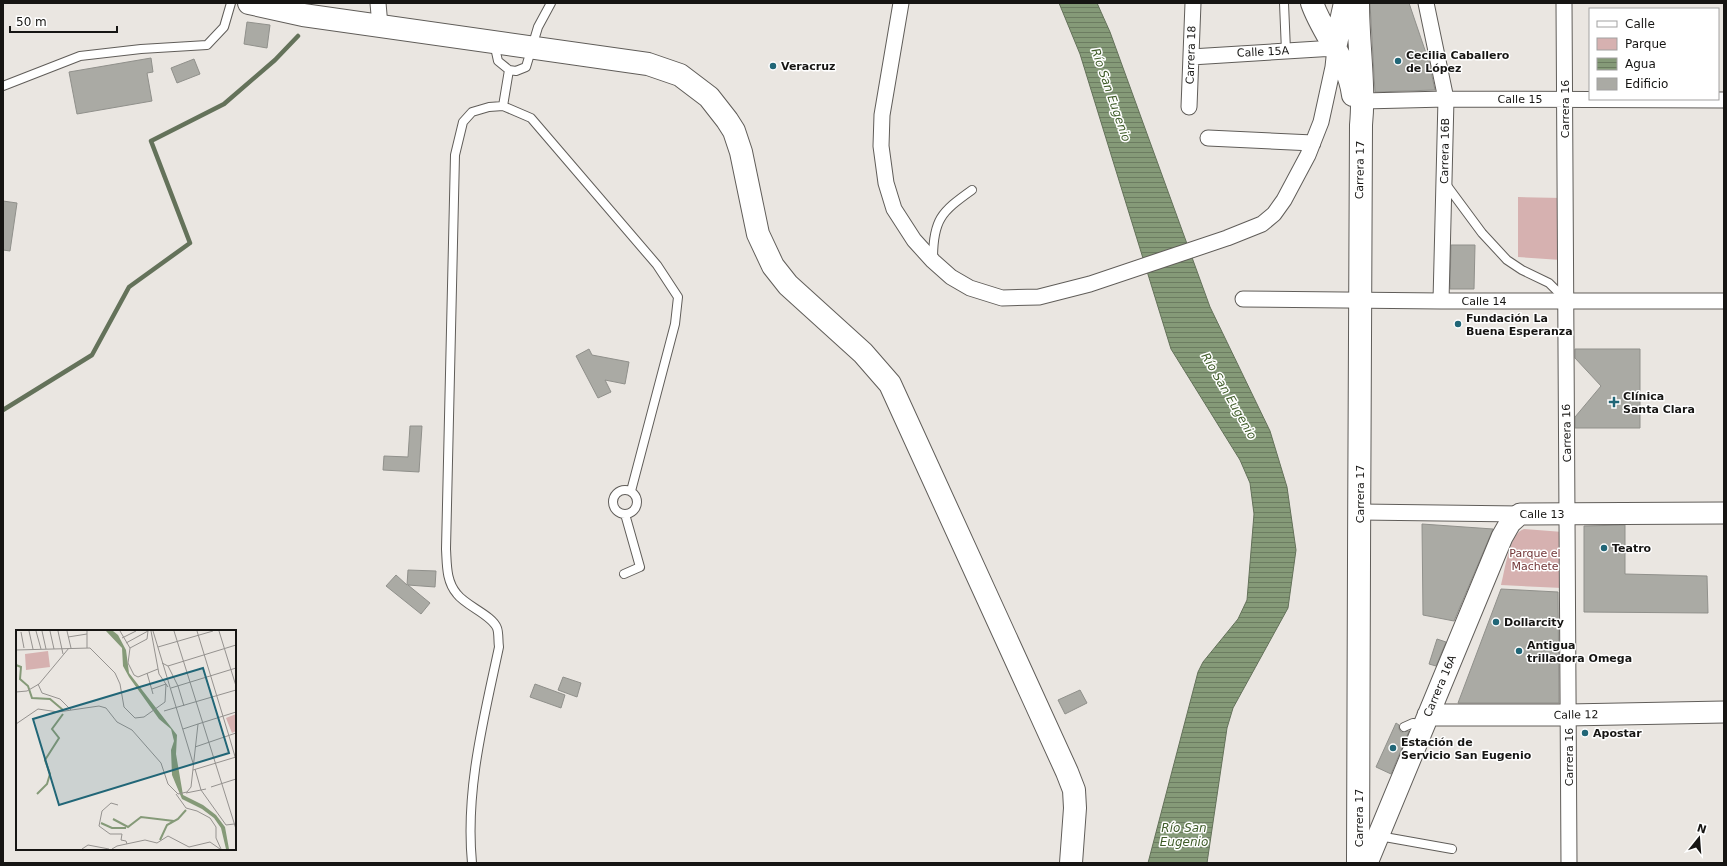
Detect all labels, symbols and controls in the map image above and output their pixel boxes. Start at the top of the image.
scale bar [10,8,117,34]
legend [1589,8,1719,100]
text: 50 m [16,15,47,29]
text: Calle [1625,17,1655,31]
street label: Carrera 18 [1183,26,1199,84]
text: Parque [1625,37,1666,51]
street label: Calle 15A [1237,44,1290,60]
water label: Río San Eugenio [1088,47,1134,143]
place label: Cecilia Caballero de López [1406,49,1510,75]
marker: Cecilia Caballero de López [1393,56,1403,66]
text: Agua [1625,57,1656,71]
place label: Veracruz [781,60,835,73]
marker: Veracruz [768,61,778,71]
text: Edificio [1625,77,1668,91]
street label: Carrera 16 [1559,80,1572,138]
street label: Calle 15 [1498,93,1542,106]
street label: Carrera 16B [1438,118,1452,184]
street label: Carrera 17 [1353,141,1367,199]
street label: Calle 14 [1462,295,1506,308]
place label: Fundación La Buena Esperanza [1466,312,1573,338]
marker: Fundación La Buena Esperanza [1453,319,1463,329]
water label: Río San Eugenio [1199,350,1259,442]
place label: Clínica Santa Clara [1623,390,1695,416]
marker: Clínica Santa Clara [1608,396,1620,408]
street label: Carrera 16 [1560,404,1574,462]
street label: Carrera 17 [1354,465,1367,523]
street label: Calle 13 [1520,508,1564,521]
place label: Teatro [1612,542,1652,555]
marker: Teatro [1599,543,1609,553]
park label: Parque el Machete [1509,547,1561,573]
place label: Dollarcity [1504,616,1564,629]
marker: Dollarcity [1491,617,1501,627]
inset map [16,630,236,850]
place label: Antigua trilladora Omega [1527,639,1632,665]
marker: Antigua trilladora Omega [1514,646,1524,656]
street label: Carrera 16A [1421,653,1459,719]
street label: Calle 12 [1553,708,1599,722]
place label: Apostar [1593,727,1642,740]
street label: Carrera 16 [1563,728,1576,786]
marker: Apostar [1580,728,1590,738]
place label: Estación de Servicio San Eugenio [1401,736,1532,762]
marker: Estación de Servicio San Eugenio [1388,743,1398,753]
street label: Carrera 17 [1353,789,1366,847]
north arrow [1679,818,1719,858]
water label: Río San Eugenio [1160,821,1208,849]
text: N [1695,821,1708,836]

